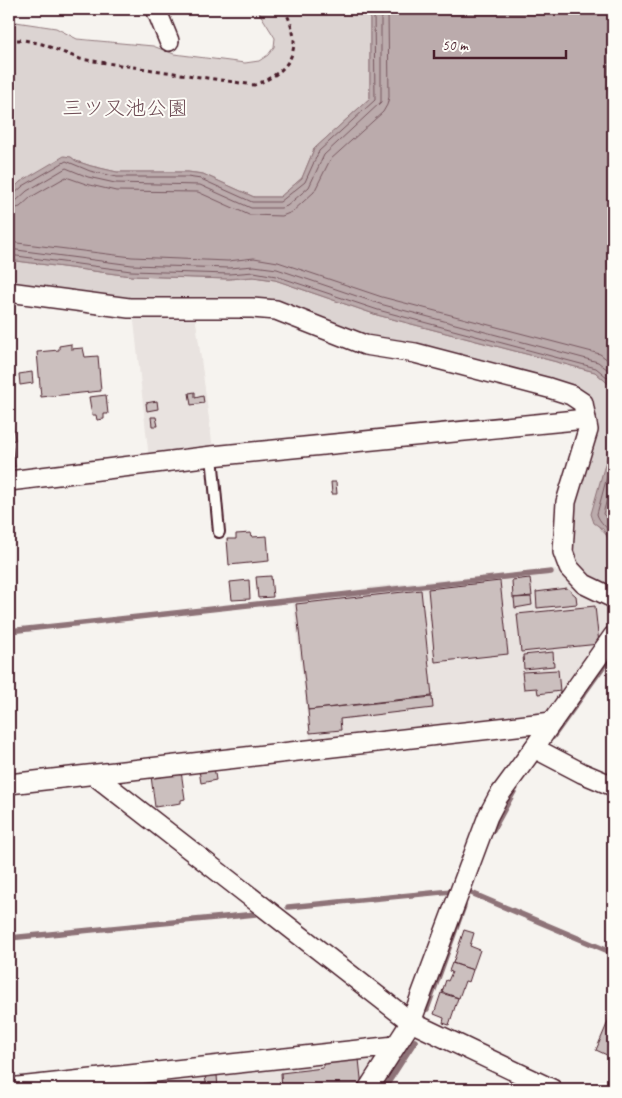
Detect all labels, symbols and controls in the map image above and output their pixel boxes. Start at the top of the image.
scale bar [434,28,567,60]
text: 50 m [442,36,469,55]
park label: 三ツ又池公園 [62,95,188,121]

